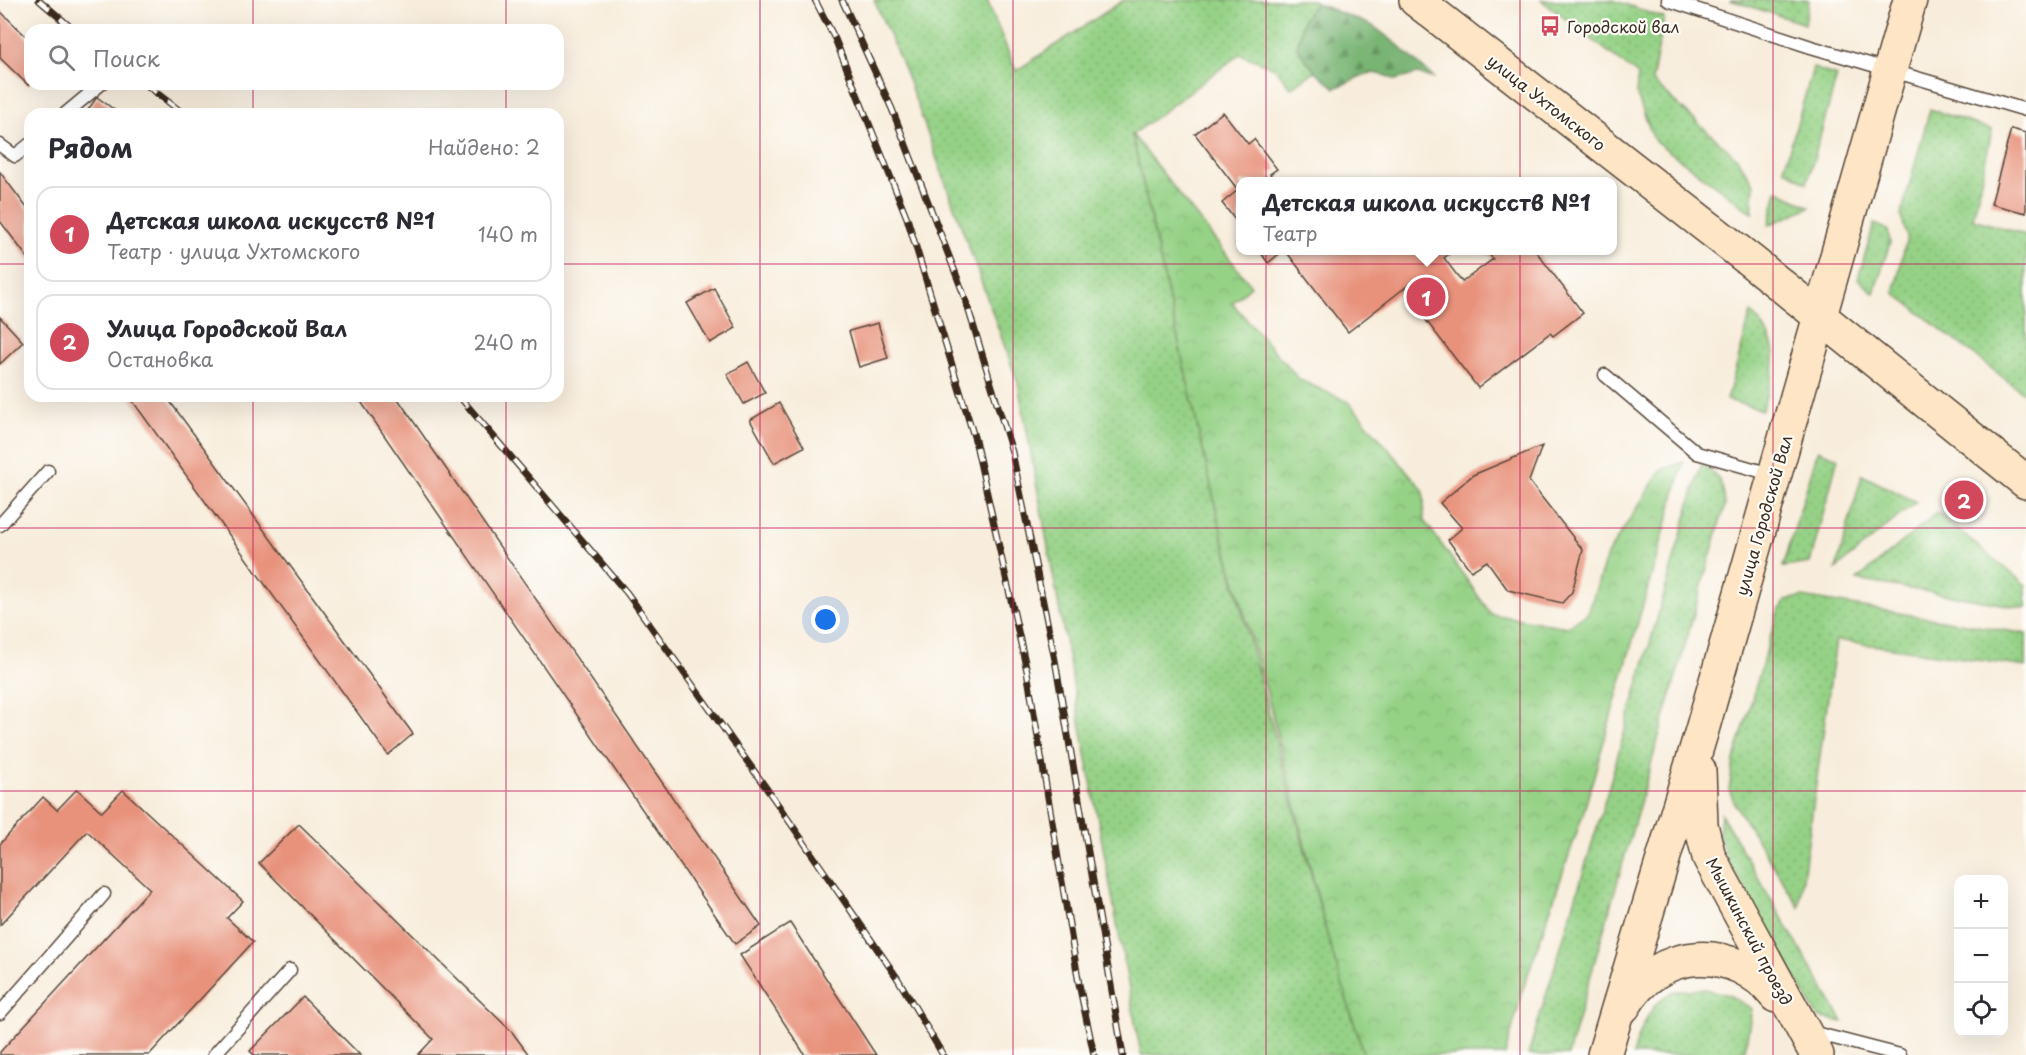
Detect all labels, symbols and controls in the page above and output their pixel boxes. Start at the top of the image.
bus stop icon: Городской вал [1538,14,1562,38]
place label: Городской вал [1567,14,1679,38]
search box [24,24,564,90]
icon: search [45,41,78,74]
text: Поиск [93,41,160,74]
street label: улица Ухтомского [1483,48,1611,156]
text: Рядом [48,128,133,167]
text: Найдено: 2 [428,132,540,162]
popup [1236,177,1617,255]
text: Детская школа искусств №1 [1263,185,1590,218]
text: Детская школа искусств №1 [107,203,435,236]
text: Театр [1263,218,1317,248]
text: 1 [65,219,74,249]
text: 140 m [478,219,538,249]
text: Театр · улица Ухтомского [107,236,360,266]
pin: 1 [1406,274,1446,320]
text: Улица Городской Вал [107,311,347,344]
text: 2 [62,327,77,357]
text: 240 m [473,327,538,357]
text: Остановка [107,344,213,374]
street label: улица Городской Вал [1729,432,1797,598]
pin: 2 [1944,478,1984,522]
your location [811,605,840,634]
street label: Мышкинский проезд [1701,853,1799,1009]
map controls [1954,875,2008,1037]
button: + [1954,875,2008,929]
button: − [1954,929,2008,983]
button: locate [1954,983,2008,1037]

